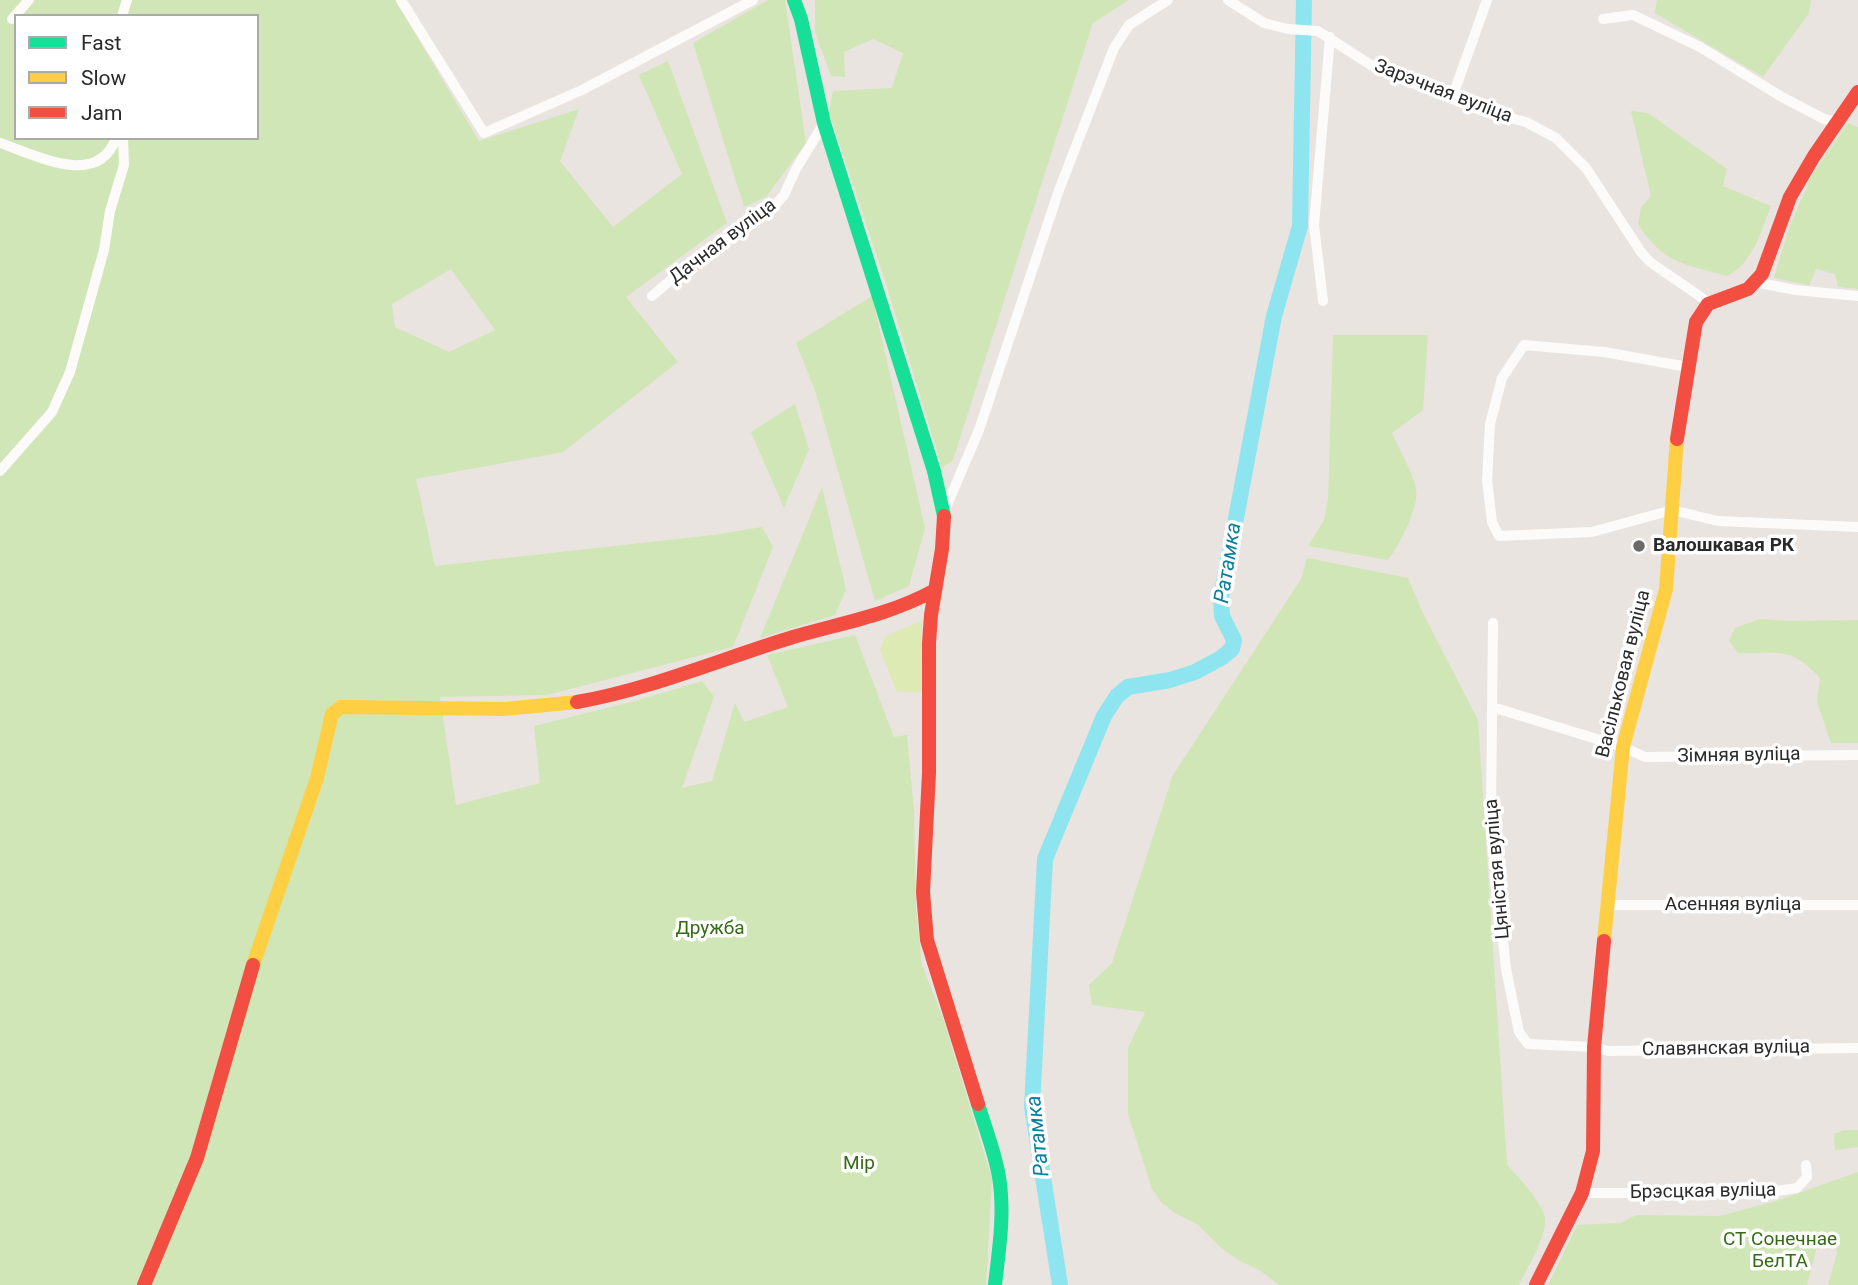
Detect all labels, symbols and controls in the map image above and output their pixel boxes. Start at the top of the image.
legend [14,14,259,140]
text: Fast [81,31,121,55]
street label: Зарэчная вуліца [1371,55,1515,129]
text: Slow [81,66,126,90]
text: Jam [81,101,122,125]
street label: Дачная вуліца [665,194,781,290]
water label: Ратамка [1210,521,1248,605]
place label: Валошкавая РК [1653,535,1794,557]
marker: Валошкавая РК [1631,538,1647,554]
street label: Васільковая вуліца [1592,588,1656,760]
street label: Зімняя вуліца [1677,744,1801,768]
street label: Цяністая вуліца [1481,798,1515,940]
street label: Асенняя вуліца [1665,894,1801,916]
park label: Дружба [675,918,745,940]
street label: Славянская вуліца [1642,1036,1810,1062]
water label: Ратамка [1022,1094,1056,1178]
park label: Мір [843,1153,875,1175]
street label: Брэсцкая вуліца [1630,1179,1776,1205]
park label: СТ Сонечнае БелТА [1723,1229,1837,1273]

